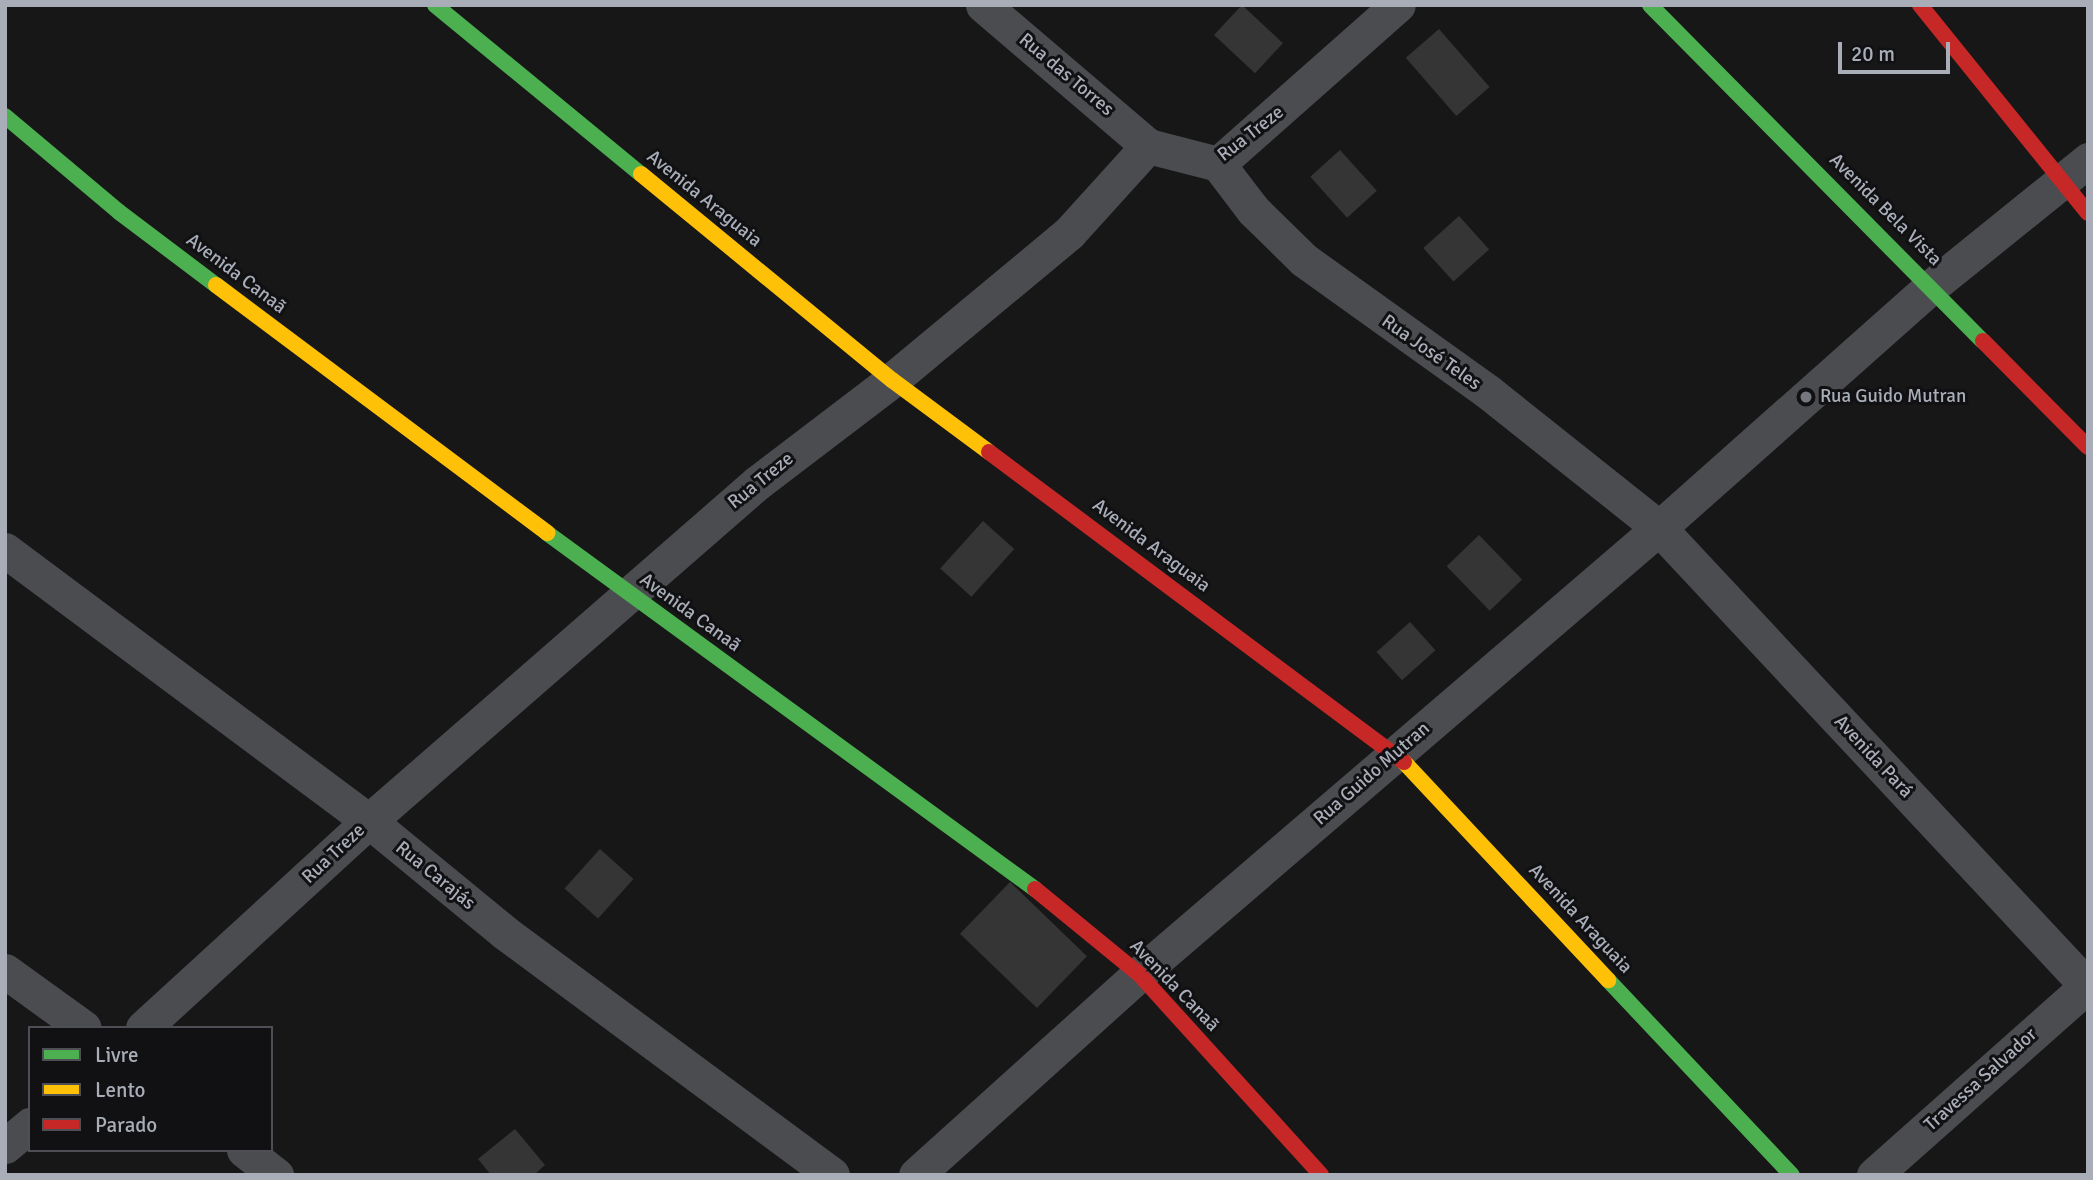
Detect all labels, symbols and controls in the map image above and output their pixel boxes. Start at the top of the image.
scale bar [1841,28,1953,72]
street label: Rua das Torres [1014,29,1118,121]
text: 20 m [1851,41,1895,67]
street label: Rua Treze [1213,101,1289,167]
street label: Avenida Araguaia [642,146,766,252]
street label: Avenida Bela Vista [1824,149,1946,271]
street label: Avenida Canaã [182,229,290,319]
street label: Rua José Teles [1377,310,1485,396]
place label: Rua Guido Mutran [1820,386,1966,408]
marker: Rua Guido Mutran [1798,389,1814,405]
street label: Rua Treze [724,448,798,514]
street label: Avenida Araguaia [1088,494,1214,598]
street label: Avenida Canaã [635,569,745,657]
street label: Avenida Pará [1829,711,1917,803]
street label: Rua Guido Mutran [1309,717,1435,831]
street label: Rua Treze [298,819,370,889]
street label: Rua Carajás [391,837,479,915]
street label: Avenida Araguaia [1523,859,1637,979]
street label: Avenida Canaã [1124,935,1224,1037]
street label: Travessa Salvador [1920,1023,2042,1137]
legend [28,1026,273,1152]
text: Livre [95,1042,138,1068]
text: Lento [95,1077,145,1103]
text: Parado [95,1112,157,1138]

